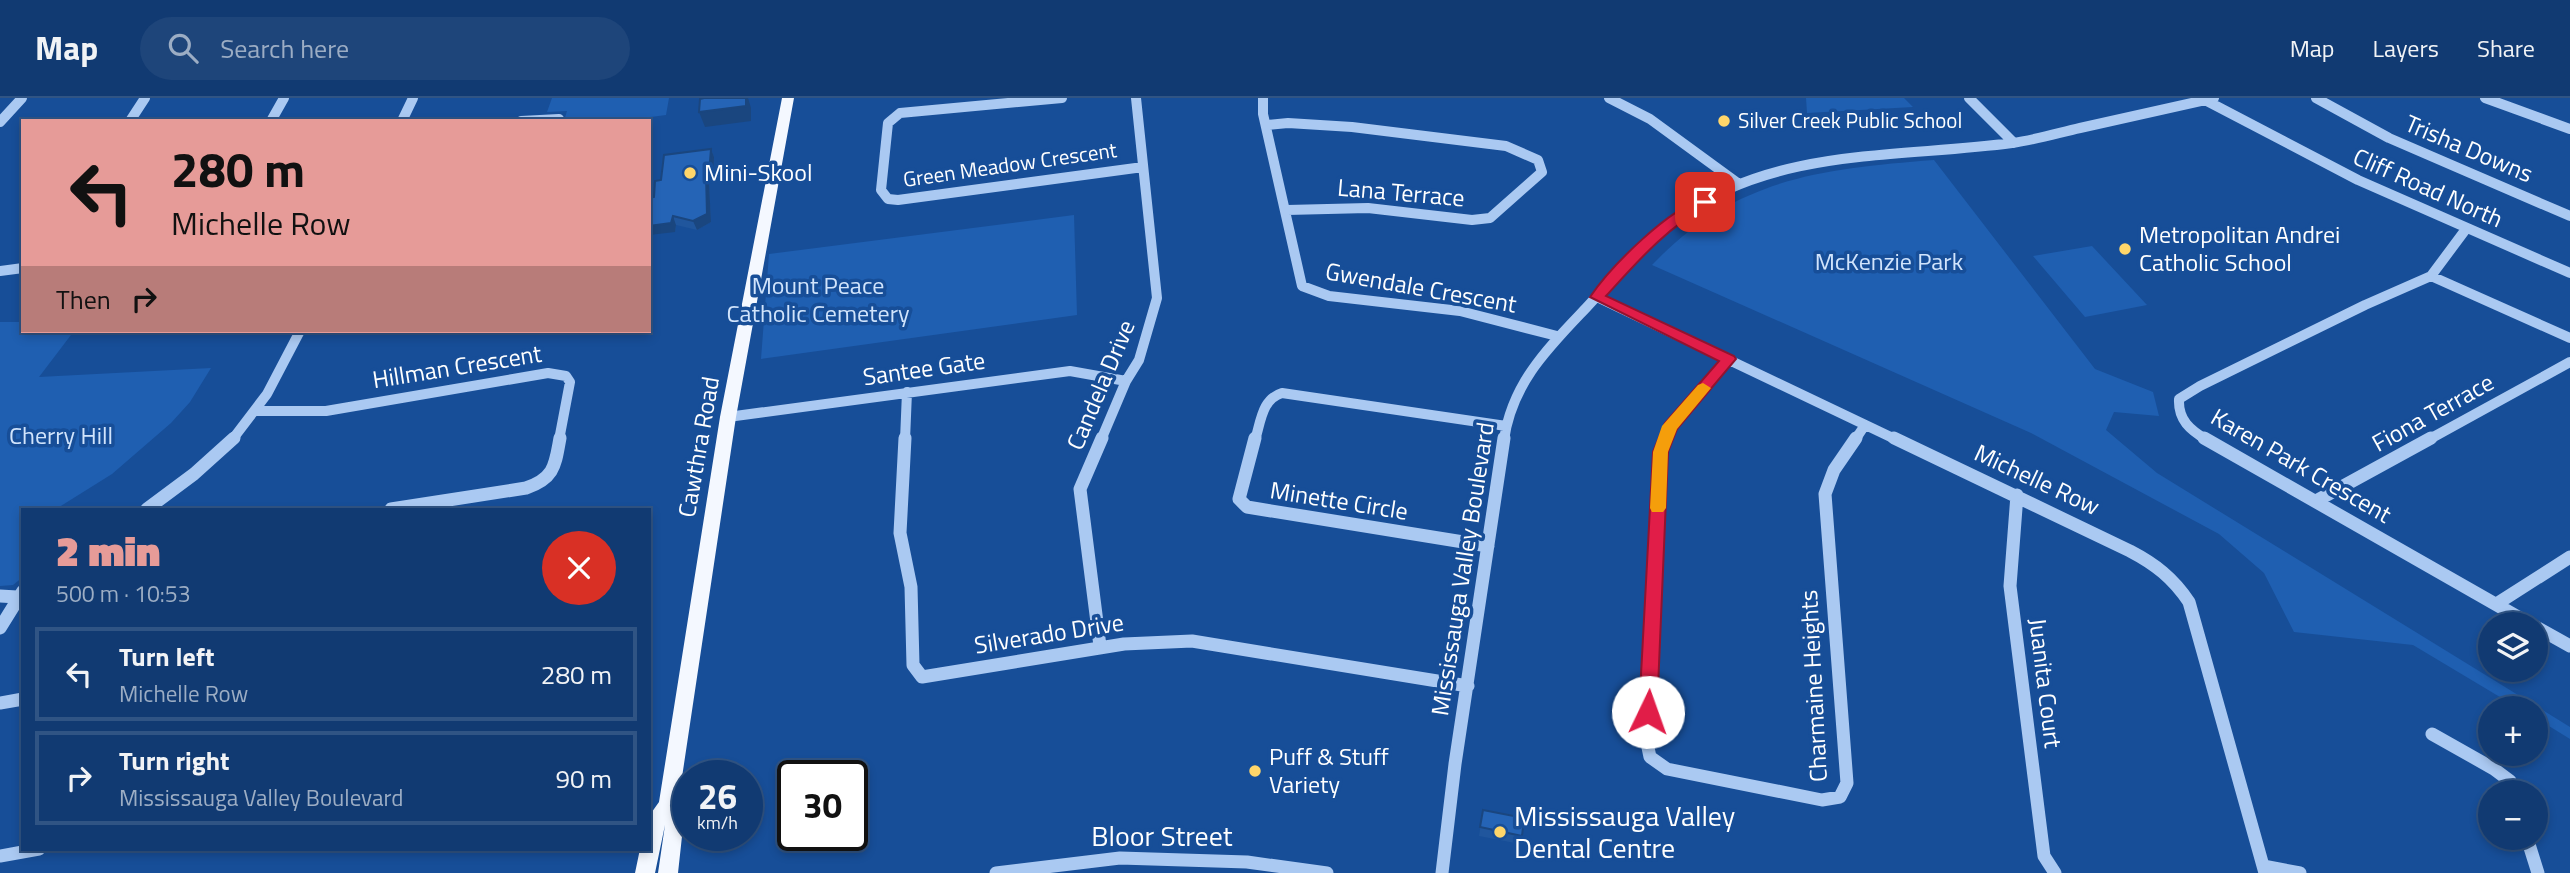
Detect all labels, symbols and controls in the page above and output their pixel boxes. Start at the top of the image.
search box [140,17,630,80]
text: Map [35,23,98,73]
icon: search [164,29,202,67]
text: Search here [220,29,349,68]
text: Map [2290,30,2335,66]
text: Layers [2373,30,2439,66]
text: Share [2477,30,2535,66]
place label: Silver Creek Public School [1738,104,1962,136]
street label: Trisha Downs [2400,105,2539,191]
marker: Silver Creek Public School [1716,113,1732,129]
text: 280 m [171,131,305,206]
street label: Green Meadow Crescent [901,133,1119,195]
street label: Cliff Road North [2348,138,2509,236]
icon: left [56,147,147,238]
place label: Mini-Skool [704,154,813,190]
marker: Mini-Skool [682,165,698,181]
street label: Lana Terrace [1336,169,1466,215]
pin [1675,172,1735,232]
icon: arrive [1686,183,1724,221]
text: Michelle Row [171,199,351,247]
place label: Metropolitan Andrei Catholic School [2139,216,2340,280]
marker: Metropolitan Andrei Catholic School [2117,241,2133,257]
park label: McKenzie Park [1815,243,1964,279]
street label: Gwendale Crescent [1323,252,1520,322]
park label: Mount Peace Catholic Cemetery [726,267,910,331]
text: Then [56,280,111,319]
icon: right [125,280,163,318]
street label: Candela Drive [1057,314,1144,455]
street label: Hillman Crescent [370,335,545,397]
street label: Santee Gate [860,342,987,394]
street label: Fiona Terrace [2365,364,2500,460]
street label: Cawthra Road [668,374,728,520]
street label: Karen Park Crescent [2204,399,2399,532]
park label: Cherry Hill [9,417,113,453]
street label: Mississauga Valley Boulevard [1421,420,1503,718]
street label: Michelle Row [1969,434,2106,524]
street label: Minette Circle [1268,471,1411,529]
text: 2 min [56,518,160,582]
button: close [542,531,616,605]
text: 500 m · 10:53 [56,576,191,611]
street label: Charmaine Heights [1790,589,1836,783]
street label: Silverado Drive [972,603,1126,663]
map controls [2478,612,2548,850]
button: layers [2478,612,2548,682]
street label: Juanita Court [2020,616,2072,750]
text: Turn left [119,637,214,676]
icon: left [60,655,98,693]
text: 280 m [541,655,612,694]
position arrow [1611,675,1685,749]
text: Michelle Row [119,676,248,711]
button: + [2478,696,2548,766]
place label: Puff & Stuff Variety [1269,738,1389,802]
text: Turn right [119,741,230,780]
icon: right [60,759,98,797]
text: 90 m [555,759,612,798]
speed limit sign: 30 [777,760,868,851]
marker: Puff & Stuff Variety [1247,763,1263,779]
text: 26 [698,769,737,823]
text: Mississauga Valley Boulevard [119,780,403,815]
button: − [2478,780,2548,850]
place label: Mississauga Valley Dental Centre [1514,794,1735,869]
text: km/h [697,809,738,836]
street label: Bloor Street [1091,814,1233,857]
marker: Mississauga Valley Dental Centre [1492,824,1508,840]

